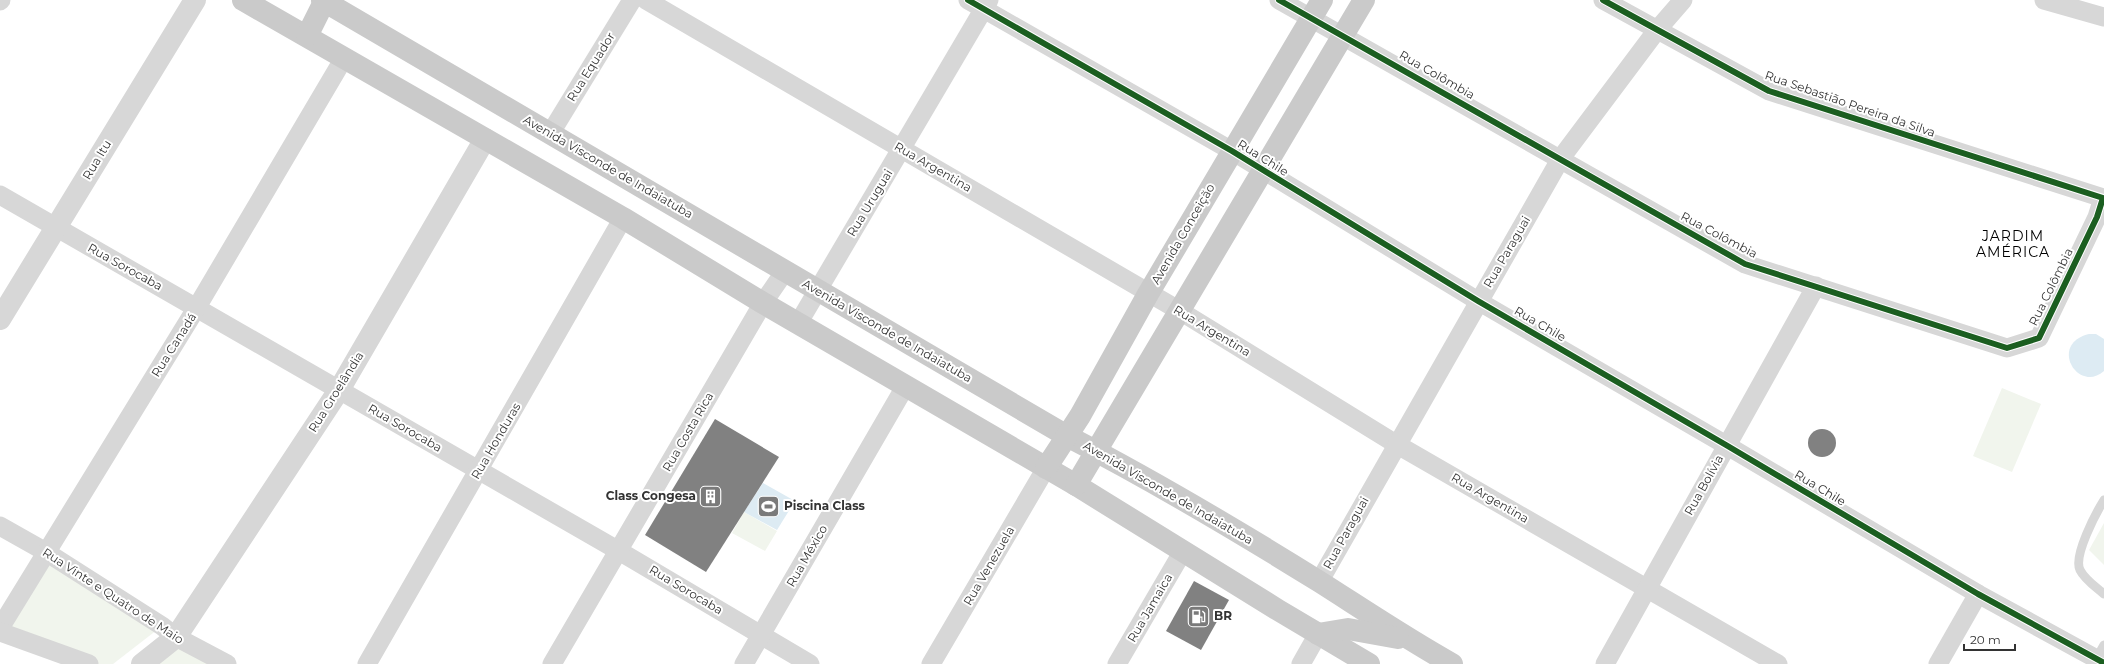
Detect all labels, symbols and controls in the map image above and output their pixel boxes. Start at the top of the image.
street label: Rua Equador [563,29,618,104]
street label: Rua Colômbia [1397,47,1478,102]
street label: Rua Sebastião Pereira da Silva [1763,67,1937,140]
street label: Avenida Visconde de Indaiatuba [521,112,696,221]
street label: Rua Chile [1235,136,1292,179]
street label: Rua Itu [79,137,114,182]
street label: Rua Argentina [892,138,975,195]
street label: Rua Uruguai [844,166,896,239]
street label: Avenida Conceição [1148,181,1218,287]
street label: Rua Colômbia [1678,208,1760,261]
street label: Rua Paraguai [1480,213,1533,290]
district label: JARDIM AMÉRICA [1976,227,2050,261]
street label: Rua Sorocaba [85,240,165,293]
street label: Rua Colômbia [2025,245,2076,328]
street label: Avenida Visconde de Indaiatuba [800,276,975,385]
street label: Rua Argentina [1171,302,1253,359]
street label: Rua Chile [1512,303,1569,344]
street label: Rua Canadá [148,310,199,380]
street label: Rua Groelândia [305,349,366,435]
street label: Rua Costa Rica [659,389,716,474]
street label: Rua Sorocaba [366,400,445,455]
street label: Rua Honduras [468,400,524,482]
street label: Avenida Visconde de Indaiatuba [1081,438,1256,547]
street label: Rua Bolívia [1681,452,1726,518]
street label: Rua Chile [1792,466,1849,509]
street label: Rua Argentina [1449,469,1532,526]
building icon: Class Congesa [698,483,724,509]
place label: Class Congesa [606,488,696,503]
sports icon: Piscina Class [756,493,782,519]
street label: Rua Paraguai [1319,494,1372,572]
place label: Piscina Class [784,498,866,513]
street label: Rua México [783,522,830,590]
street label: Rua Venezuela [960,523,1017,608]
street label: Rua Vinte e Quatro de Maio [40,544,187,647]
street label: Rua Sorocaba [647,562,726,617]
street label: Rua Jamaica [1124,571,1175,645]
fuel station icon: BR [1185,603,1211,629]
place label: BR [1214,608,1232,623]
scale bar [1964,626,2015,652]
text: 20 m [1970,632,2001,647]

